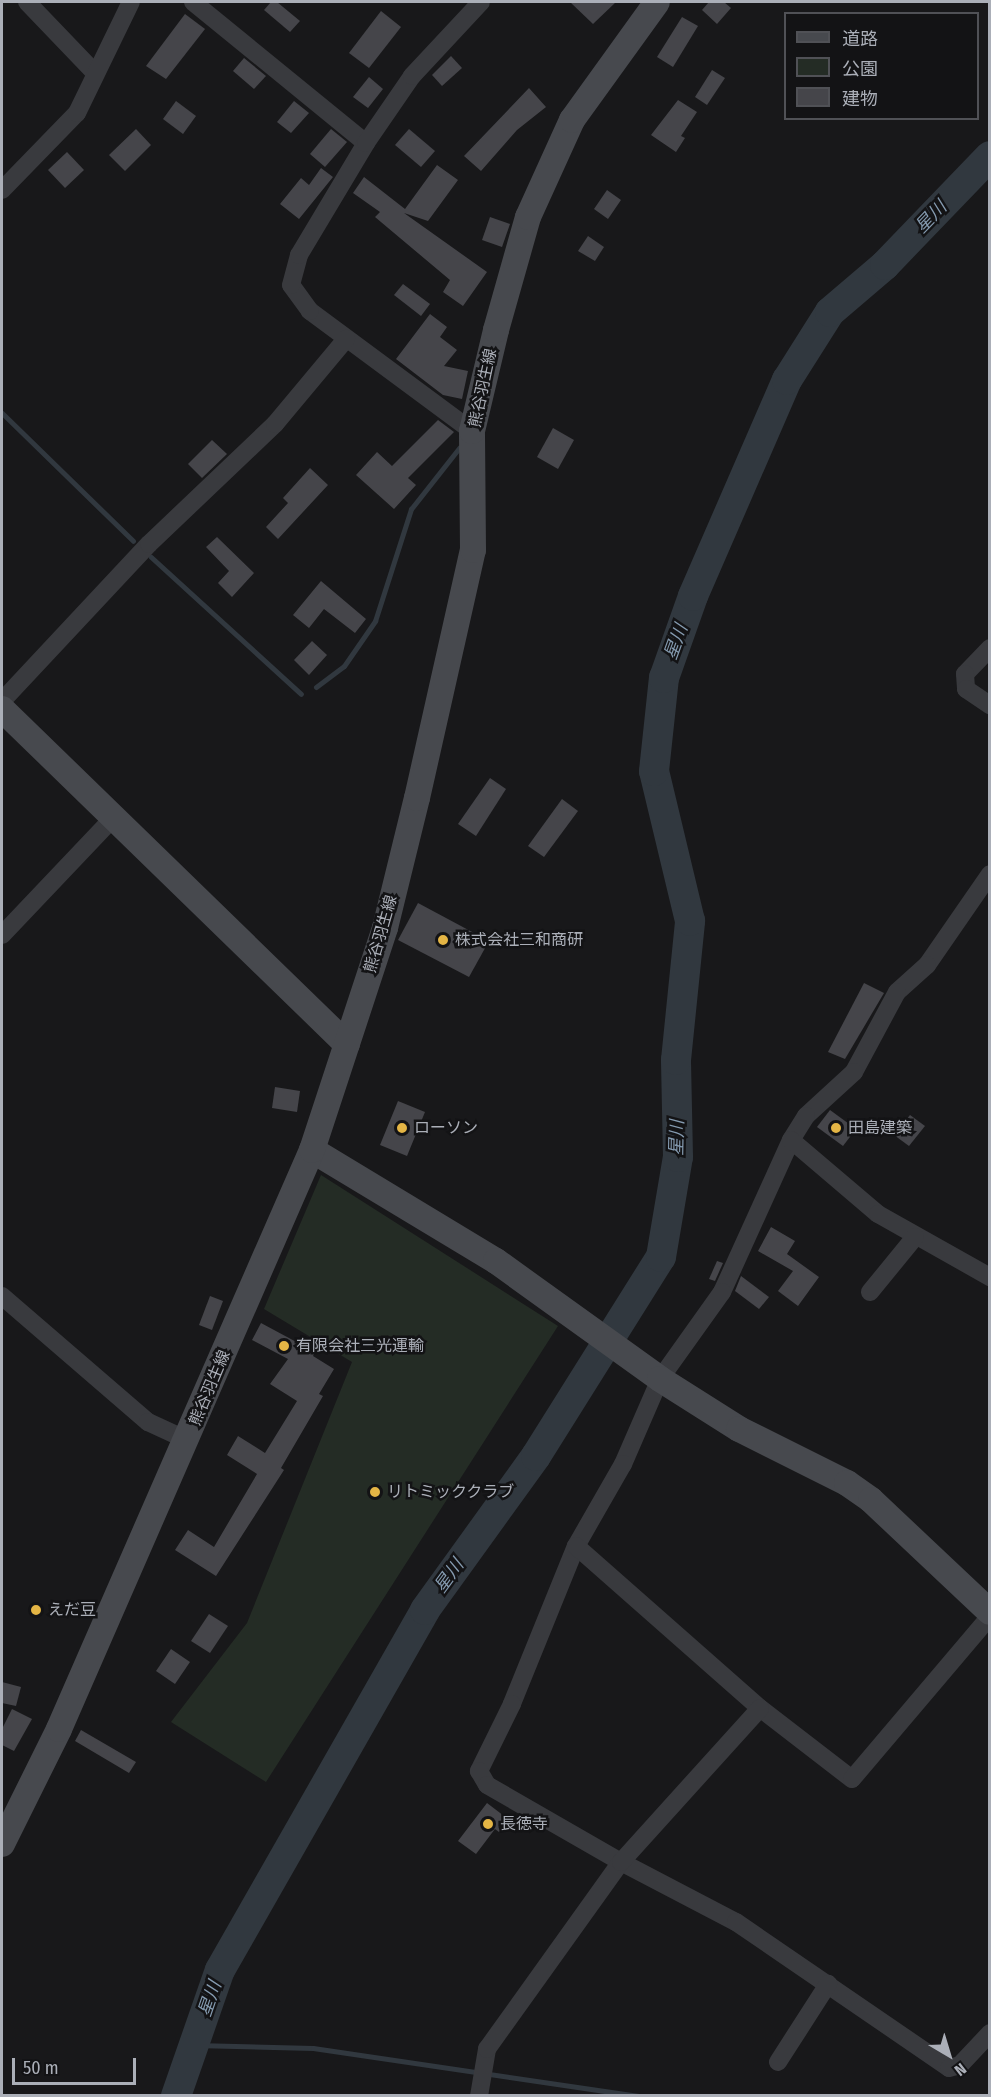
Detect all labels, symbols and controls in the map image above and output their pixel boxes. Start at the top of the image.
legend [784,12,979,120]
text: 道路 [842,28,878,50]
text: 公園 [842,58,878,80]
text: 建物 [842,88,878,110]
water label: 星川 [911,197,951,237]
street label: 熊谷羽生線 [465,347,501,429]
water label: 星川 [660,621,692,663]
street label: 熊谷羽生線 [361,893,401,975]
place label: 株式会社三和商研 [455,930,583,950]
marker: 株式会社三和商研 [436,933,450,947]
place label: ローソン [414,1118,478,1138]
place label: 田島建築 [848,1118,912,1138]
water label: 星川 [666,1120,688,1156]
marker: ローソン [395,1121,409,1135]
marker: 田島建築 [829,1121,843,1135]
place label: 有限会社三光運輸 [296,1336,424,1356]
marker: 有限会社三光運輸 [277,1339,291,1353]
street label: 熊谷羽生線 [186,1347,234,1429]
place label: リトミッククラブ [387,1482,515,1502]
marker: リトミッククラブ [368,1485,382,1499]
water label: 星川 [430,1555,468,1597]
place label: えだ豆 [48,1600,96,1620]
marker: えだ豆 [29,1603,43,1617]
place label: 長徳寺 [500,1814,548,1834]
marker: 長徳寺 [481,1817,495,1831]
water label: 星川 [194,1978,226,2020]
north arrow [919,2025,979,2085]
scale bar [15,2046,140,2084]
text: 50 m [23,2057,59,2079]
text: N [951,2059,970,2080]

